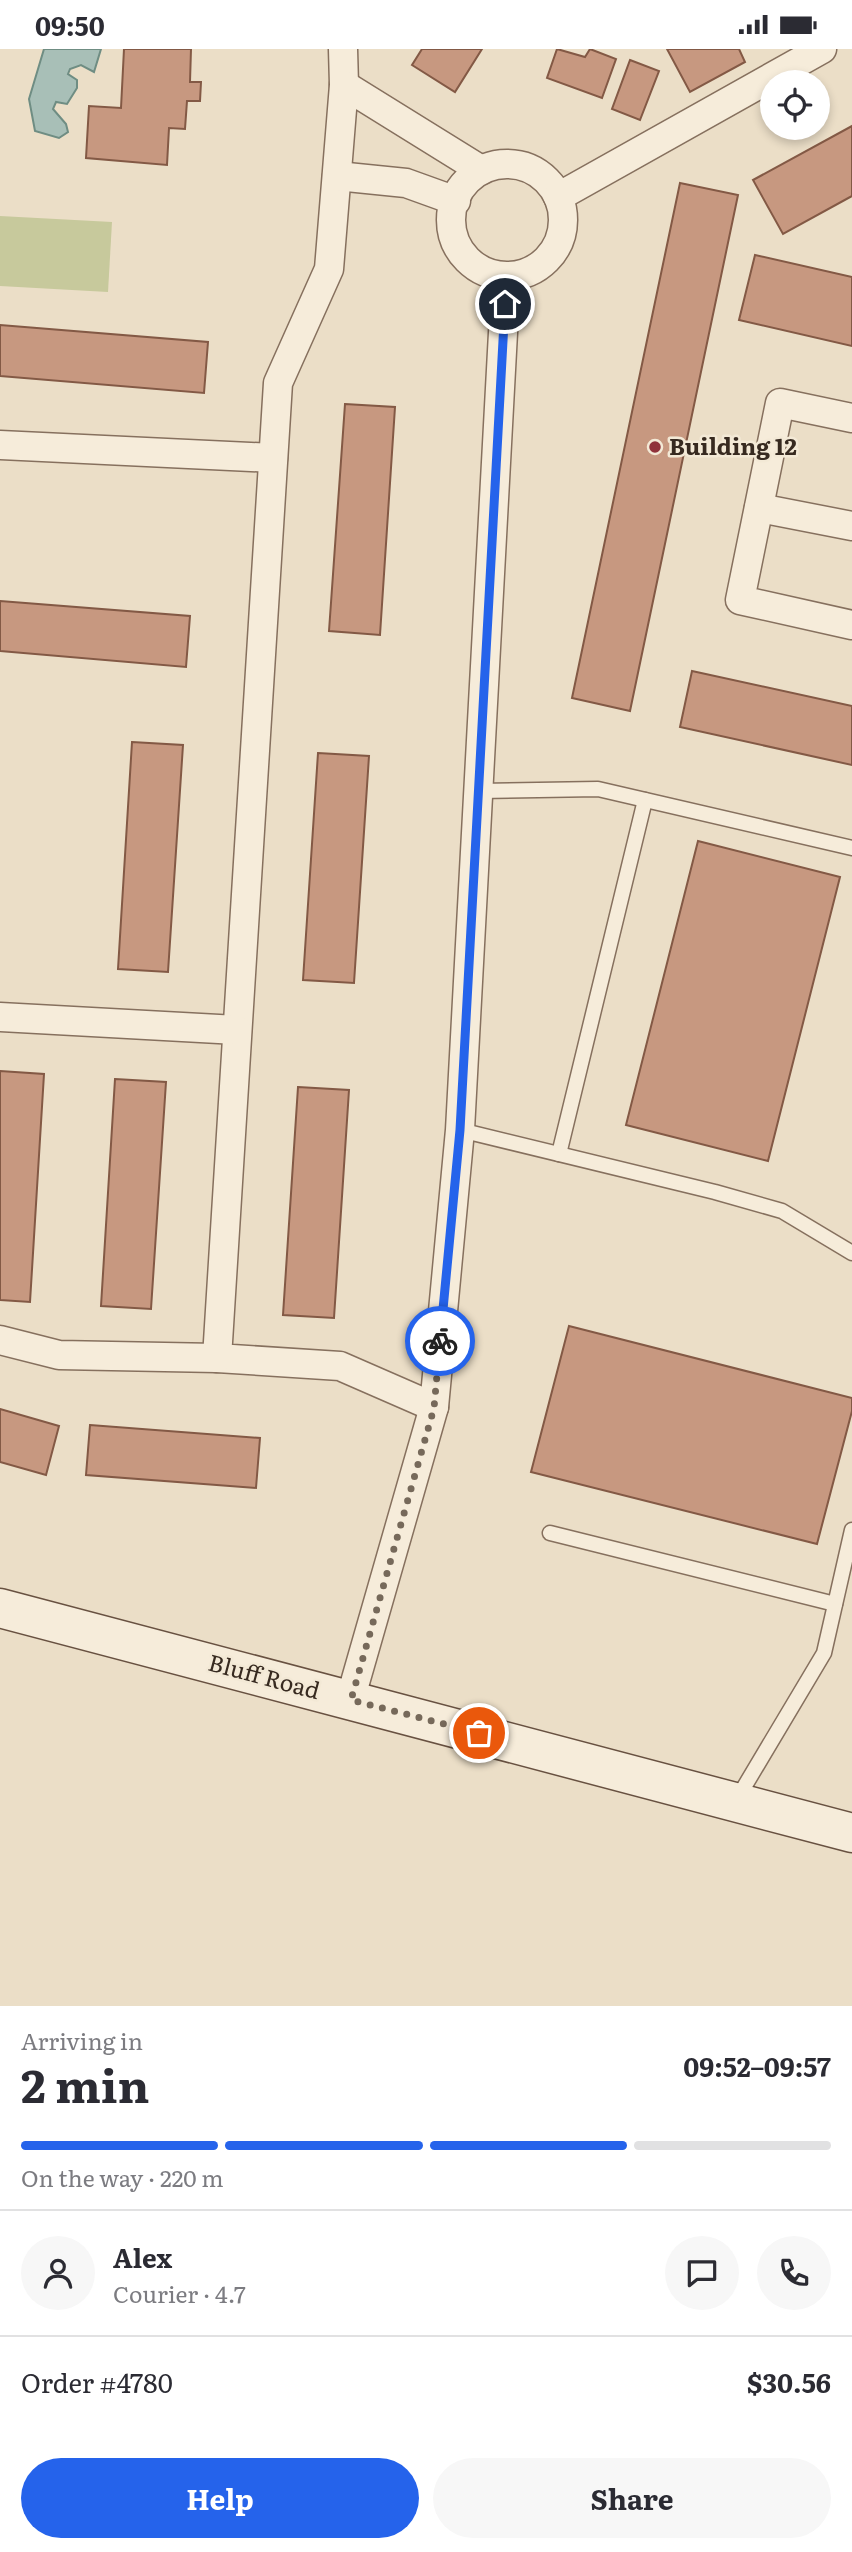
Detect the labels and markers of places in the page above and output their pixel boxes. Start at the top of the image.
pin [475,274,535,334]
place label: Building 12 [669,428,797,462]
marker: Building 12 [647,439,663,455]
pin [449,1703,509,1763]

